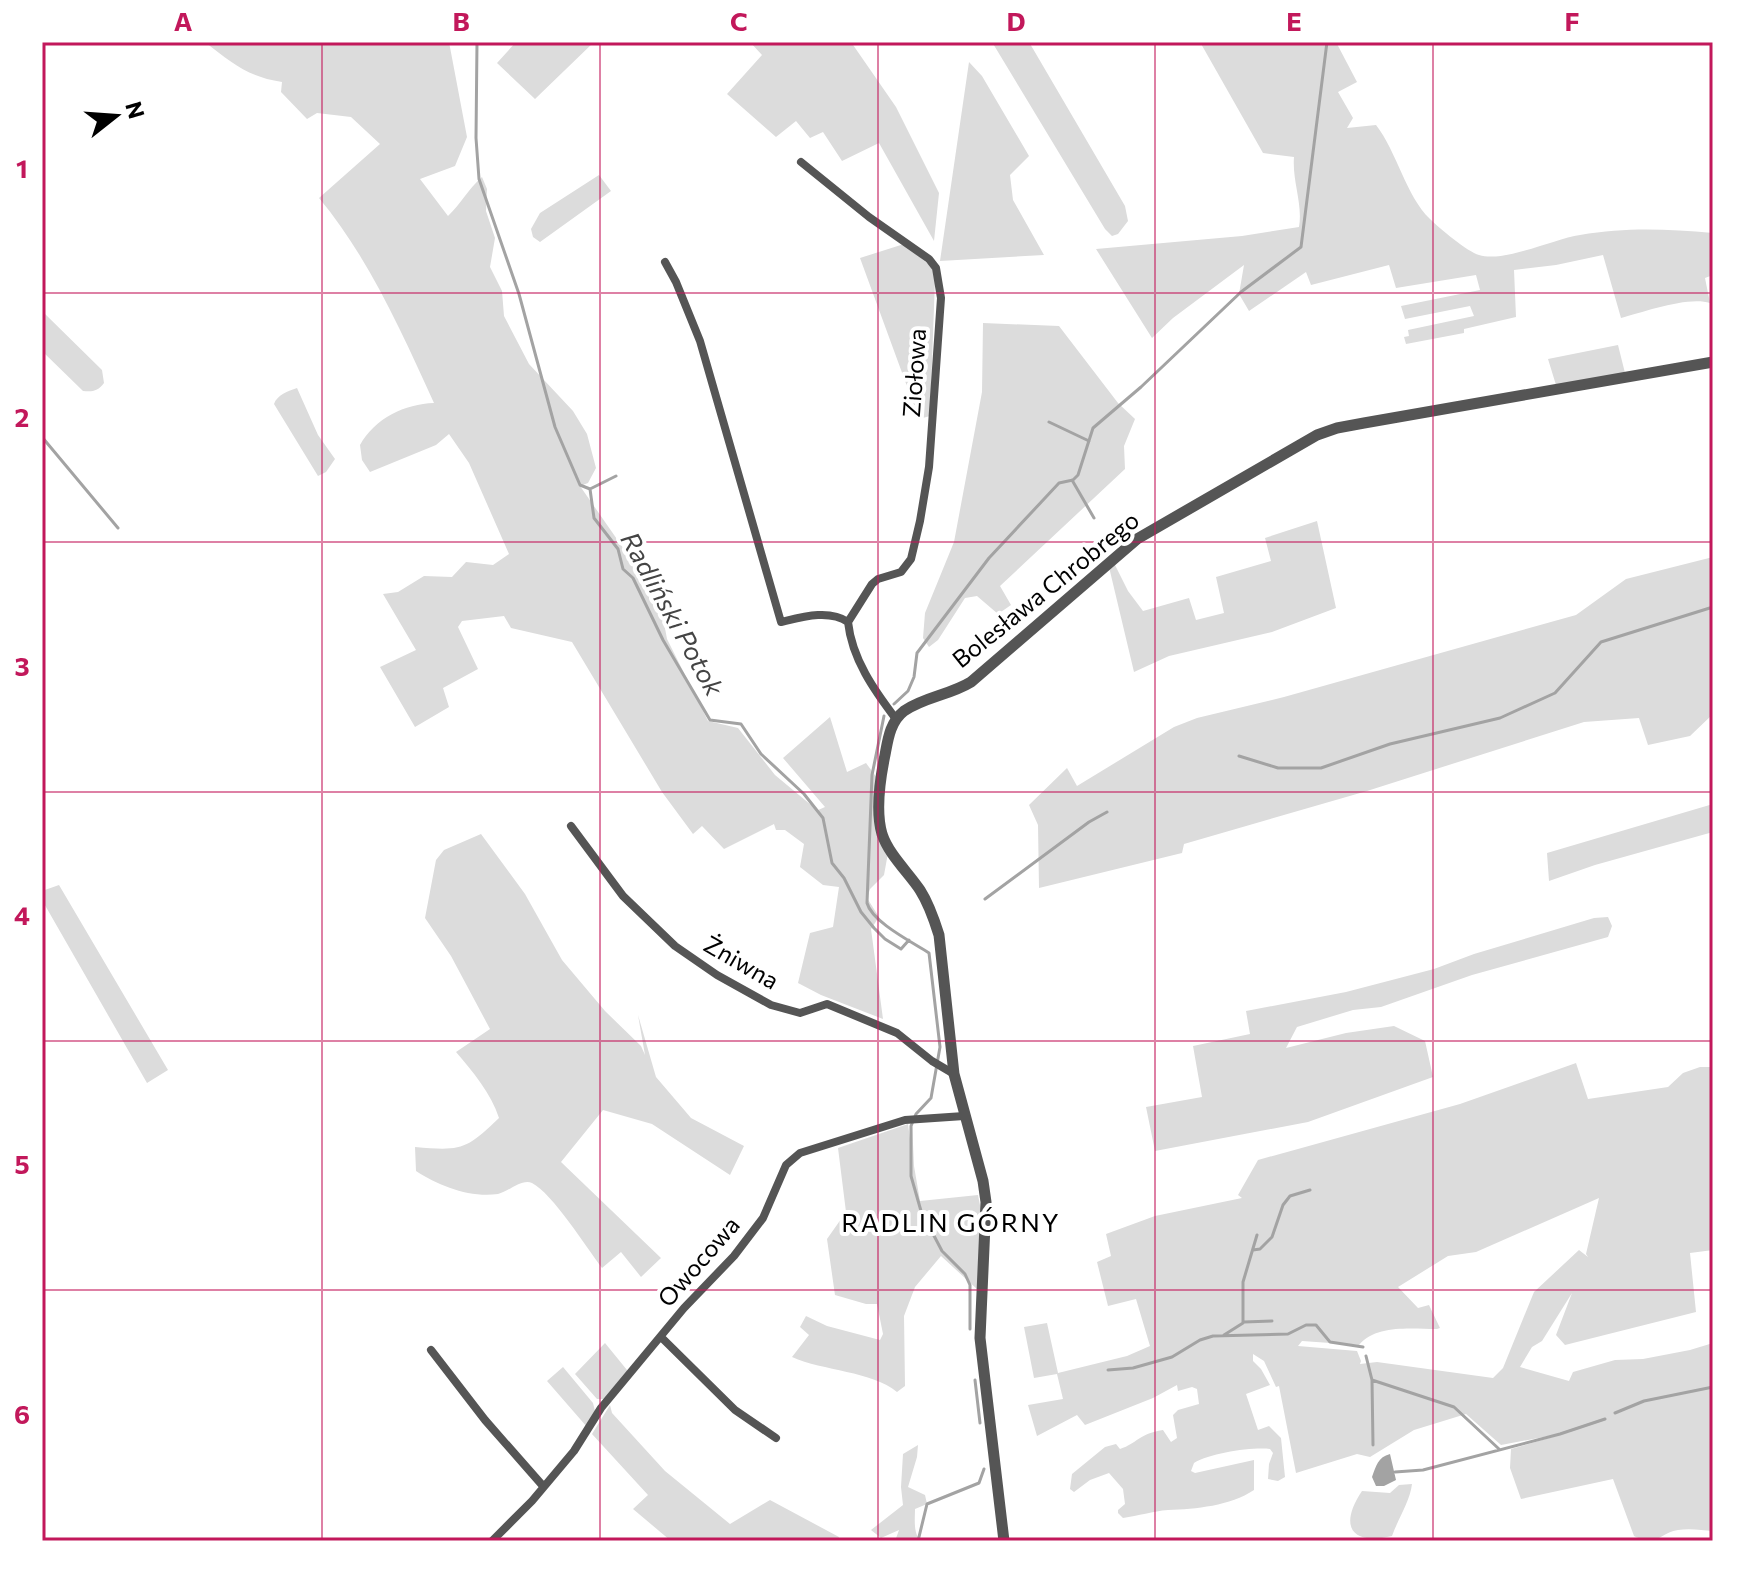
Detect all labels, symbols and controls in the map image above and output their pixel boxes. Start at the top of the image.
text: A [174,5,193,36]
text: B [452,5,470,36]
text: C [730,5,748,36]
text: D [1006,5,1026,36]
text: E [1286,5,1302,36]
text: F [1564,5,1580,36]
north arrow [76,76,156,156]
text: N [120,98,151,122]
text: 1 [16,152,28,183]
street label: Ziołowa [896,327,931,418]
text: 2 [15,401,29,432]
street label: Bolesława Chrobrego [946,505,1144,673]
water label: Radliński Potok [615,526,732,702]
text: 3 [14,650,30,681]
text: 4 [14,899,30,930]
street label: Żniwna [699,929,784,995]
text: 5 [14,1148,30,1179]
district label: RADLIN GÓRNY [841,1206,1061,1237]
street label: Owocowa [651,1210,745,1312]
text: 6 [14,1398,30,1429]

